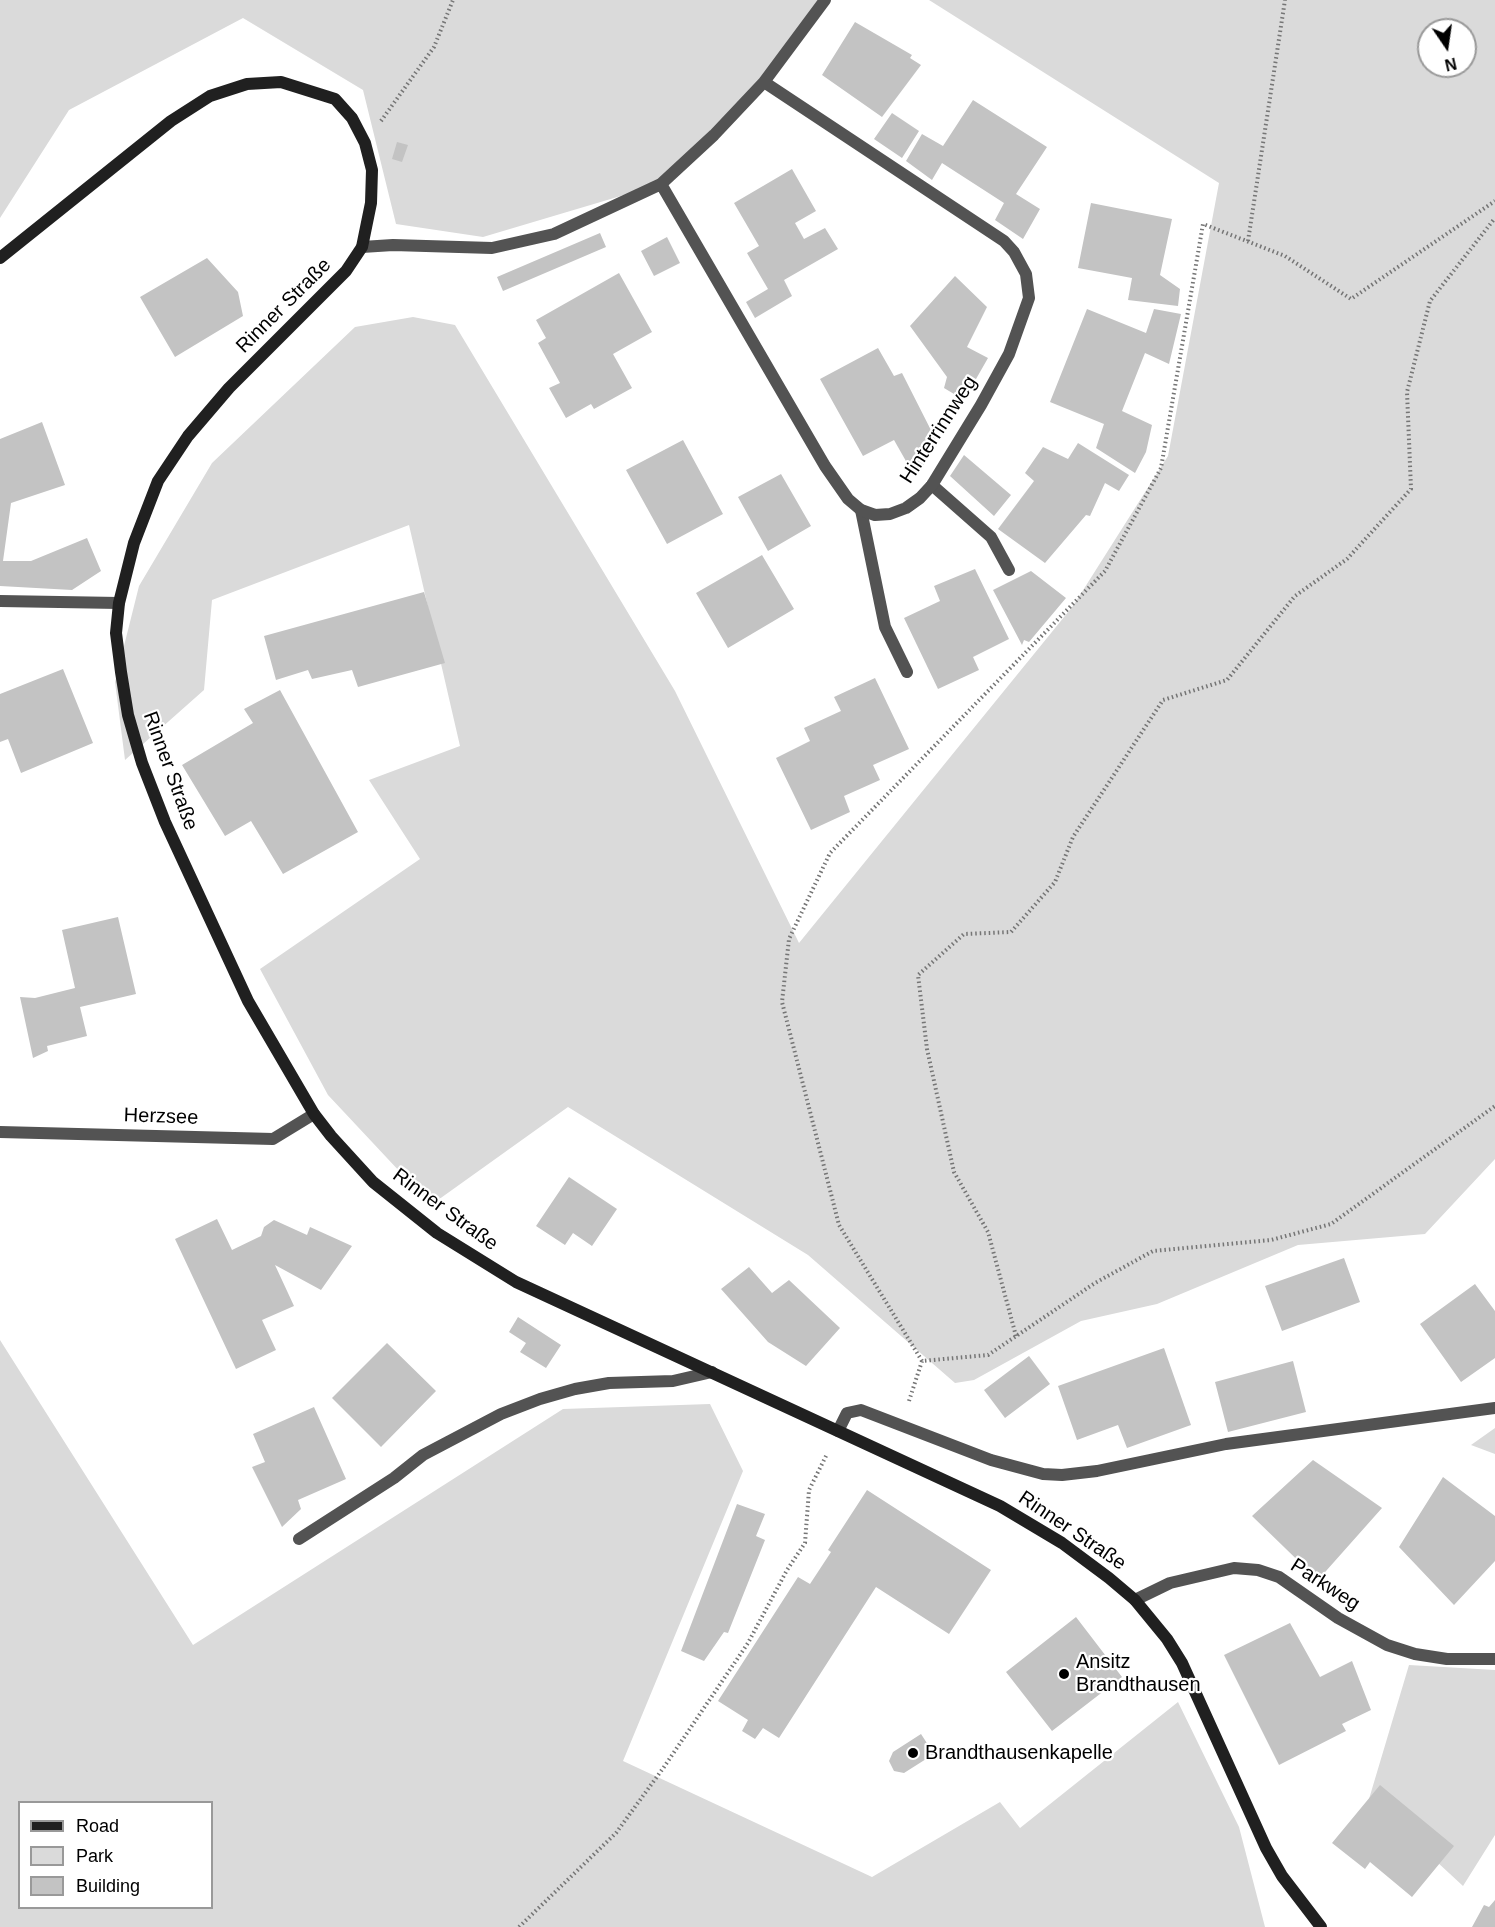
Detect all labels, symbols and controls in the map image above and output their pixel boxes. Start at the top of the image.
north arrow [1417,18,1477,78]
text: N [1443,54,1458,74]
street label: Rinner Straße [232,254,336,358]
street label: Hinterrinnweg [895,372,983,488]
street label: Rinner Straße [137,708,203,834]
street label: Herzsee [123,1104,199,1130]
street label: Rinner Straße [388,1164,502,1256]
street label: Rinner Straße [1014,1486,1130,1576]
street label: Parkweg [1286,1554,1364,1616]
place label: Ansitz Brandthausen [1076,1650,1201,1697]
marker: Ansitz Brandthausen [1057,1667,1071,1681]
place label: Brandthausenkapelle [925,1741,1113,1765]
marker: Brandthausenkapelle [906,1746,920,1760]
legend [18,1801,213,1909]
text: Road [76,1816,119,1836]
text: Park [76,1846,113,1866]
text: Building [76,1876,140,1896]

